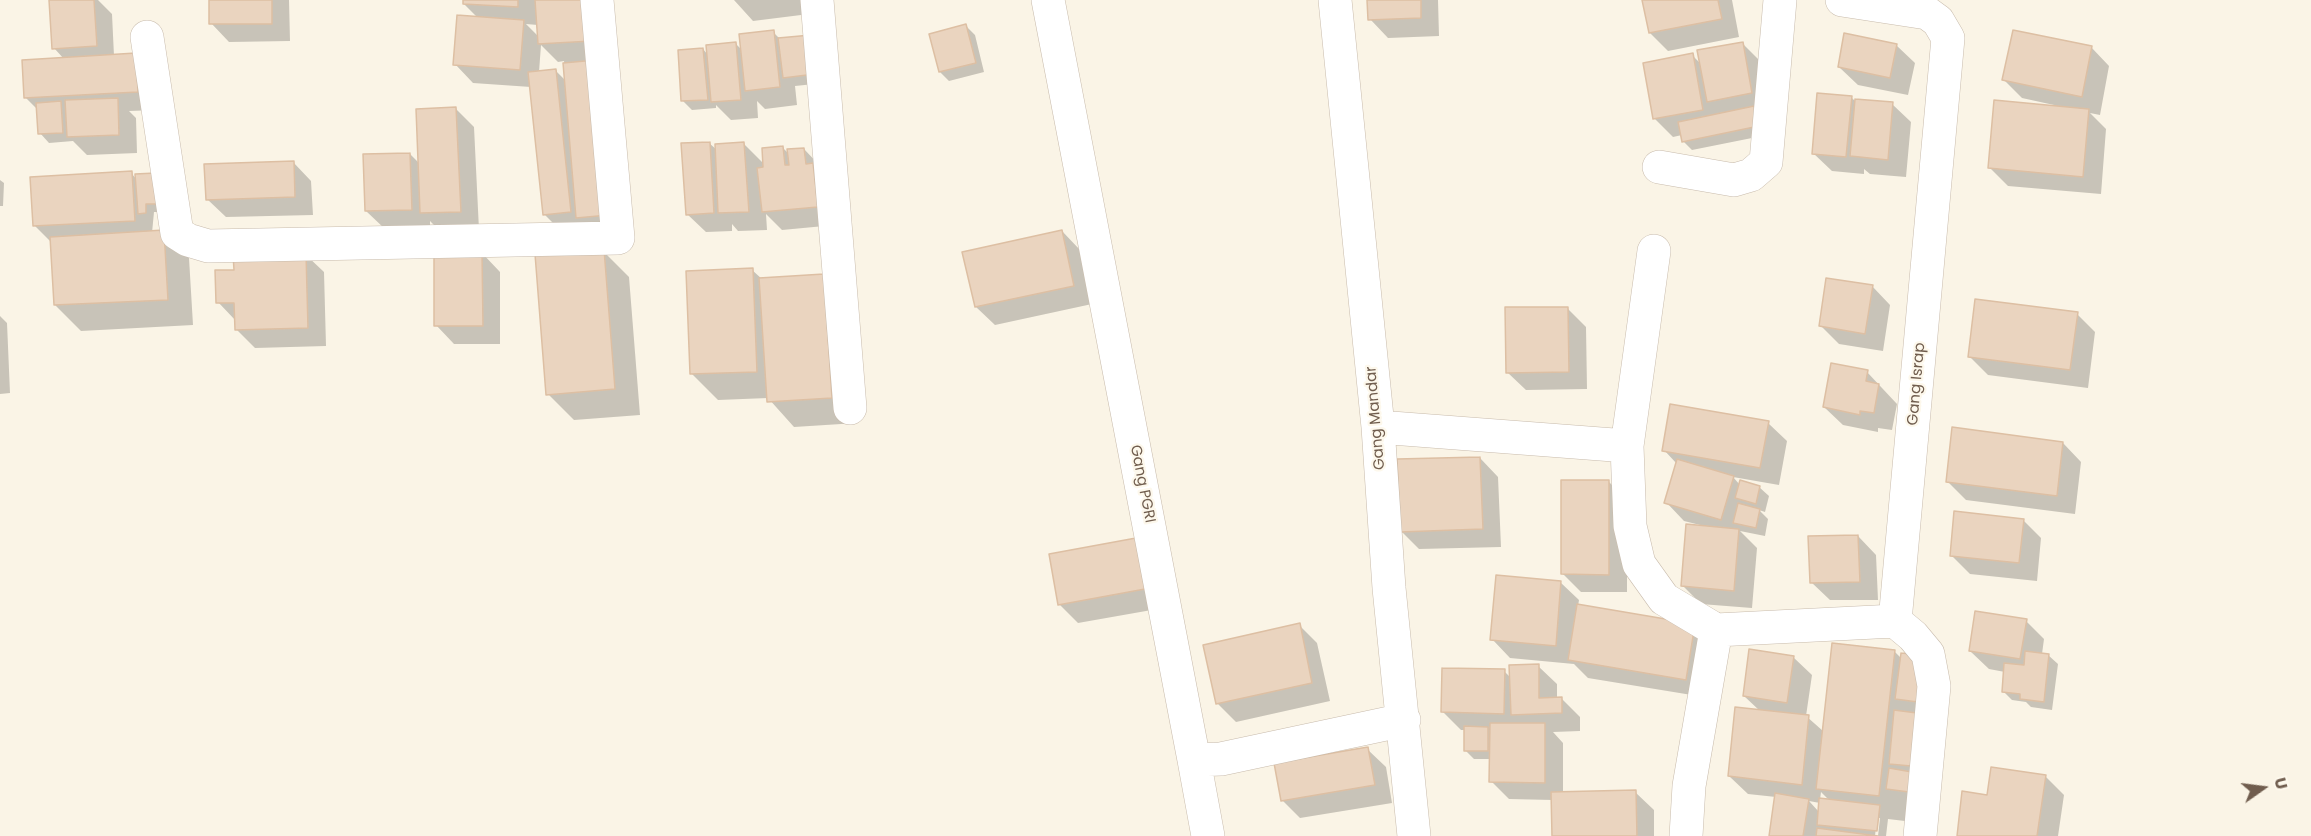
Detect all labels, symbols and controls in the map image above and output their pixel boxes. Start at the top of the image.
street label: Gang Israp [1904,342,1930,426]
street label: Gang Mandar [1362,365,1390,471]
street label: Gang PGRI [1126,444,1158,524]
north arrow [2233,758,2293,818]
text: U [2268,775,2293,792]

